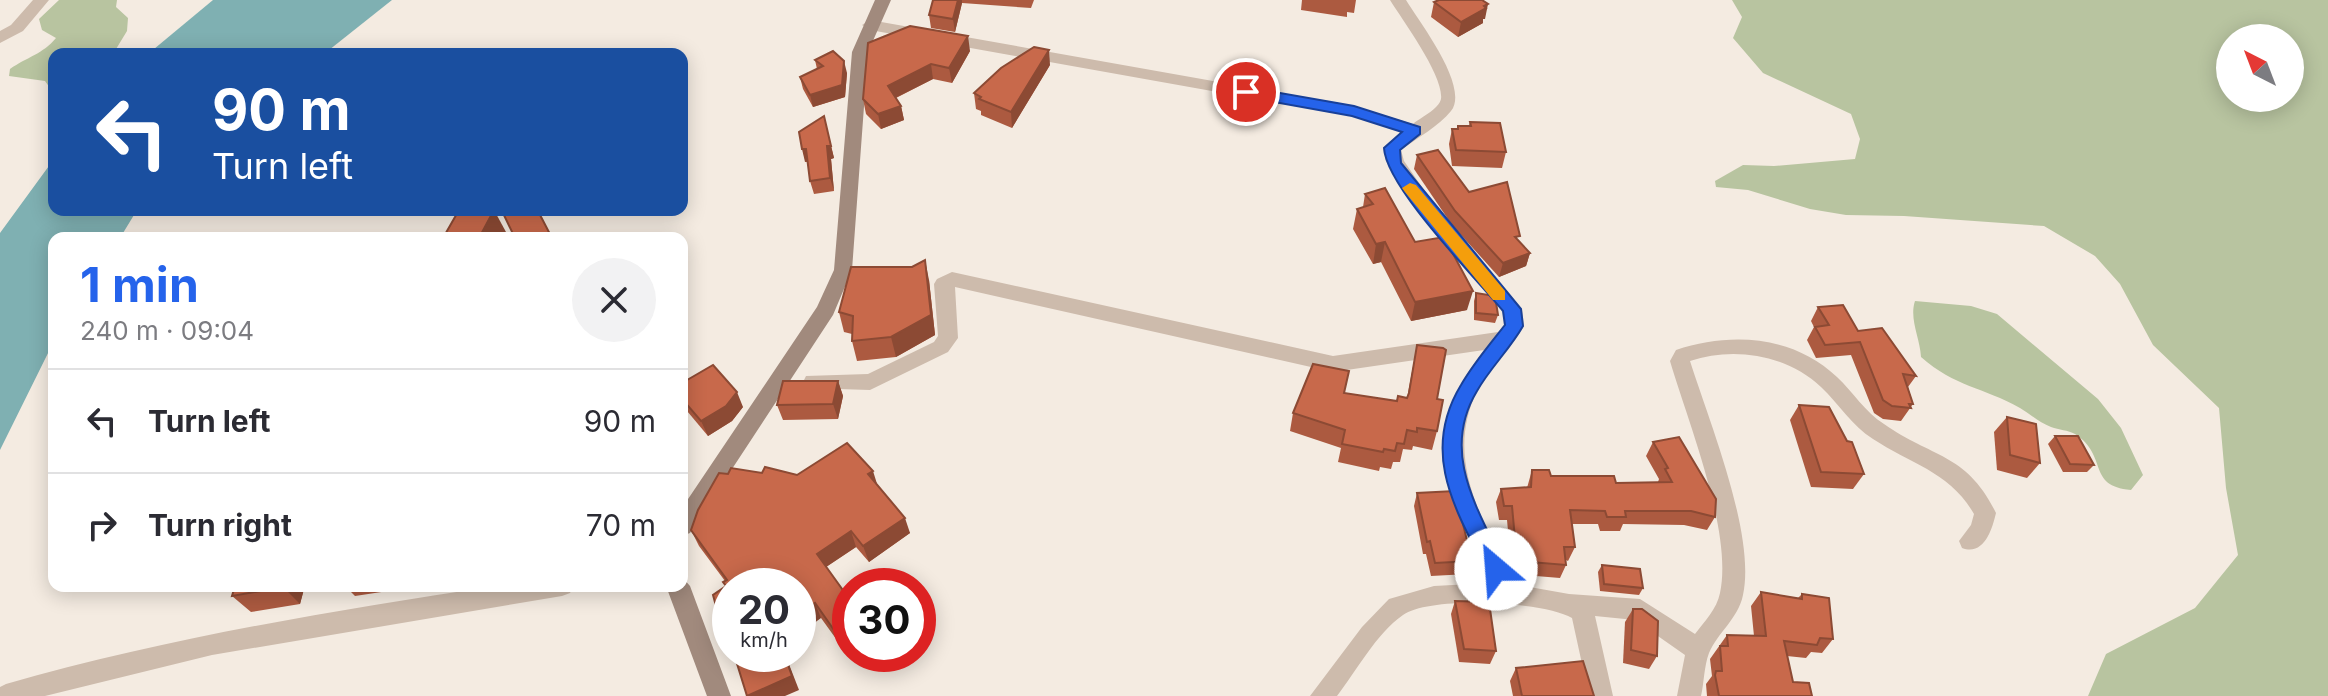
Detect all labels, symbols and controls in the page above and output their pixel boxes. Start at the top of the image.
north arrow [2216,24,2304,112]
map controls [2216,24,2304,112]
pin [1212,58,1280,126]
icon: arrive [1224,70,1268,114]
text: 90 m [212,76,351,144]
icon: left [80,80,184,184]
text: Turn left [212,144,353,188]
text: 1 min [80,255,199,314]
button: close [572,258,656,342]
text: 240 m · 09:04 [80,315,254,346]
icon: left [80,399,124,443]
text: Turn left [148,403,270,439]
text: 90 m [584,403,656,439]
icon: right [80,503,124,547]
text: Turn right [148,507,292,543]
text: 70 m [586,507,656,543]
position arrow [1454,527,1538,611]
speed limit sign: 30 [832,568,936,672]
text: 20 [738,585,790,634]
text: km/h [740,628,788,652]

